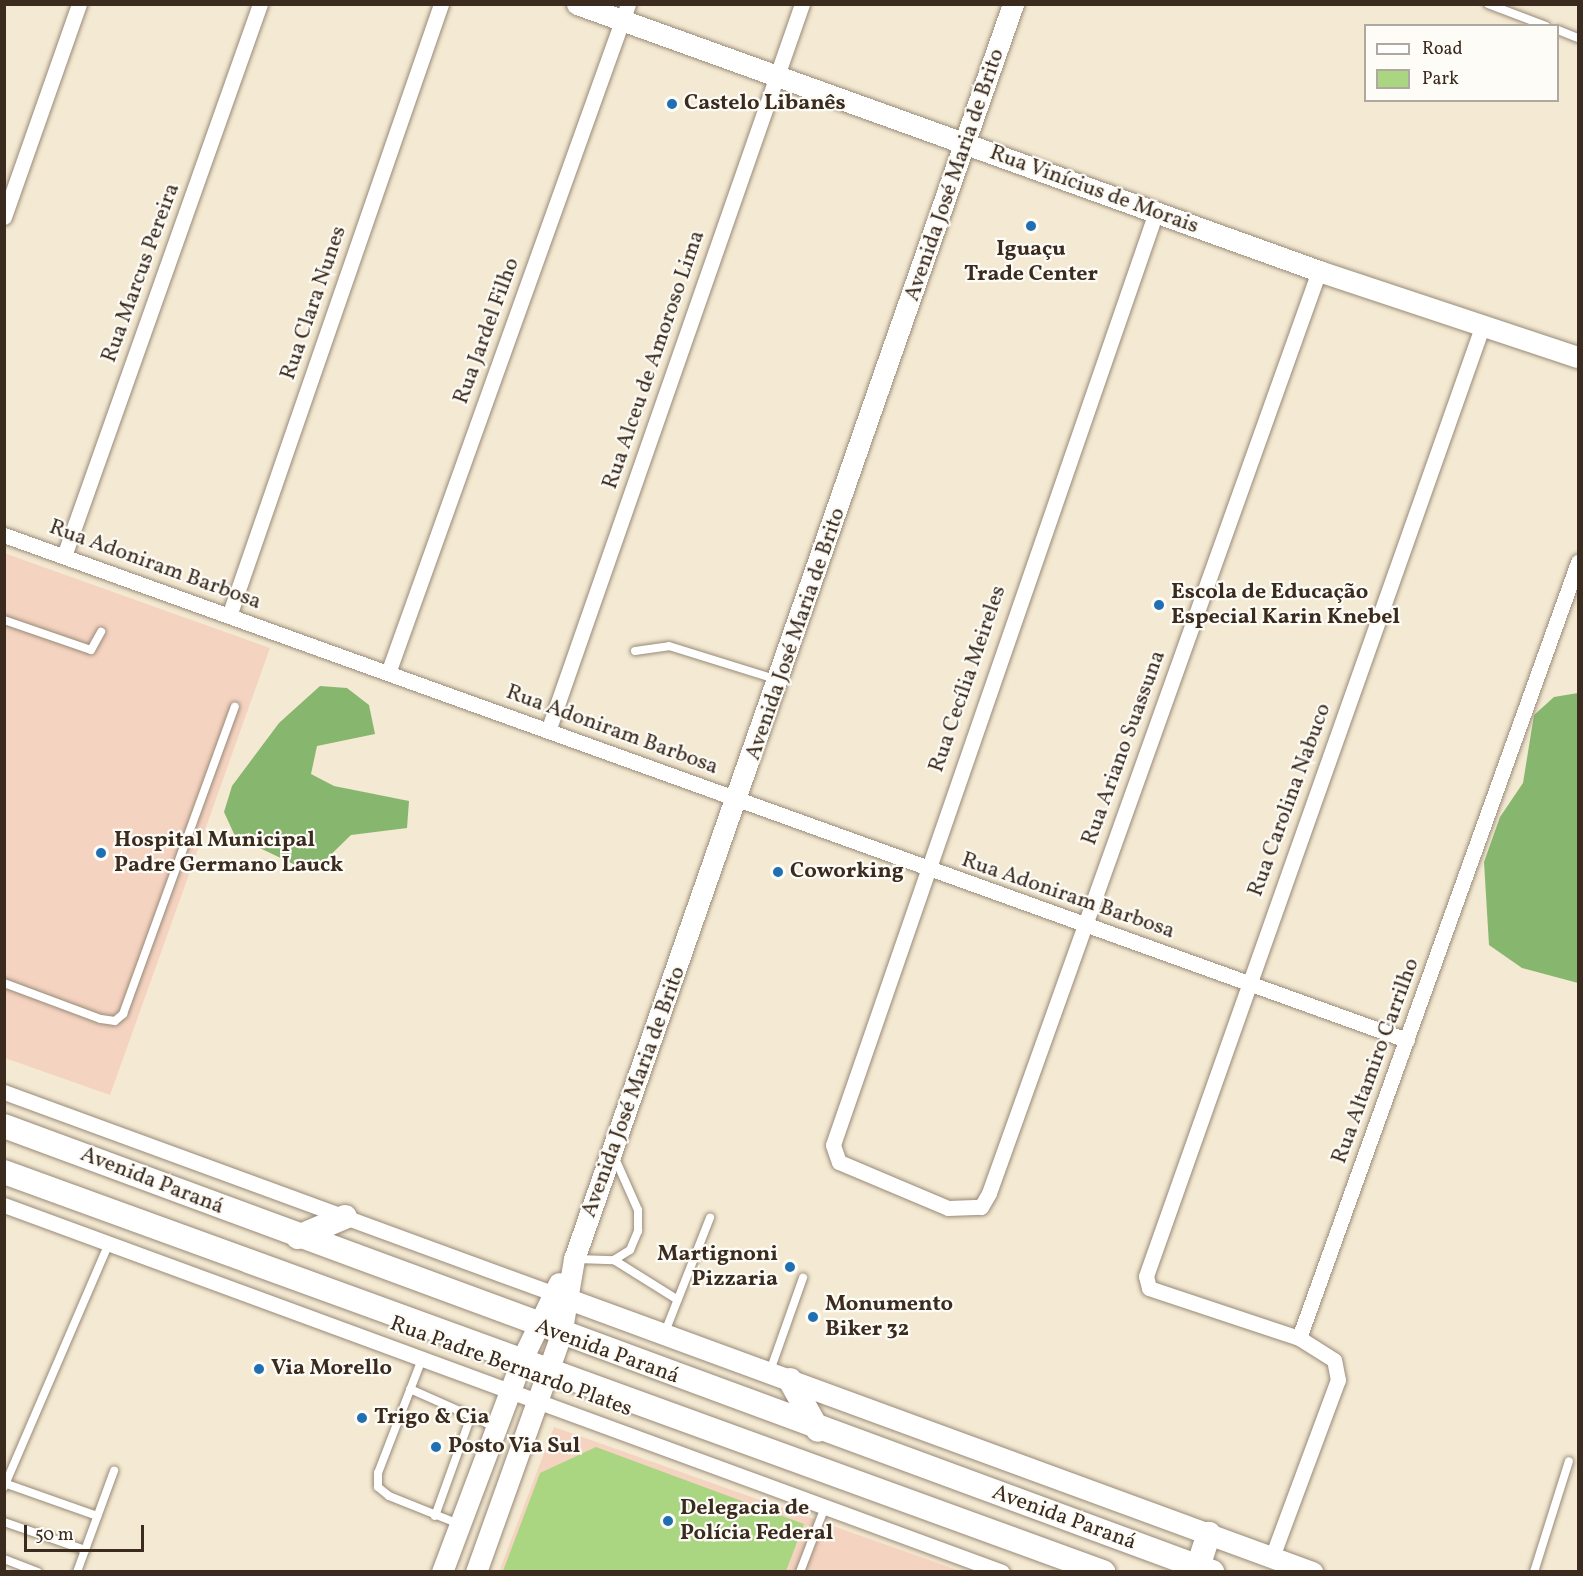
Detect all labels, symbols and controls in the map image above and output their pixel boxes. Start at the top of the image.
legend [1364,24,1559,102]
text: Road [1422,37,1463,62]
street label: Avenida José Maria de Brito [899,45,1011,305]
text: Park [1422,67,1459,92]
place label: Castelo Libanês [684,91,846,117]
marker: Castelo Libanês [665,97,679,111]
street label: Rua Vinícius de Morais [986,140,1202,240]
street label: Rua Marcus Pereira [96,180,186,366]
marker: Iguaçu Trade Center [1024,219,1038,233]
street label: Rua Clara Nunes [275,223,353,383]
street label: Rua Alceu de Amoroso Lima [597,227,711,493]
place label: Iguaçu Trade Center [964,236,1098,288]
street label: Rua Jardel Filho [448,254,526,408]
street label: Avenida José Maria de Brito [740,504,852,764]
street label: Rua Adoniram Barbosa [45,514,265,616]
place label: Escola de Educação Especial Karin Knebel [1171,579,1400,630]
street label: Rua Cecília Meireles [924,582,1012,776]
marker: Escola de Educação Especial Karin Knebel [1152,598,1166,612]
street label: Rua Ariano Suassuna [1077,647,1171,849]
street label: Rua Adoniram Barbosa [502,679,722,781]
street label: Rua Carolina Nabuco [1243,700,1337,900]
place label: Hospital Municipal Padre Germano Lauck [114,827,343,878]
marker: Hospital Municipal Padre Germano Lauck [92,844,110,862]
street label: Rua Adoniram Barbosa [958,847,1178,945]
place label: Coworking [790,859,904,885]
marker: Coworking [771,865,785,879]
street label: Rua Altamiro Carrilho [1327,955,1425,1167]
street label: Avenida José Maria de Brito [576,963,692,1221]
street label: Avenida Paraná [77,1142,227,1220]
place label: Martignoni Pizzaria [657,1241,778,1292]
marker: Martignoni Pizzaria [783,1260,797,1274]
place label: Monumento Biker 32 [825,1291,953,1342]
marker: Monumento Biker 32 [806,1310,820,1324]
street label: Rua Padre Bernardo Plates [386,1311,636,1423]
street label: Avenida Paraná [531,1314,683,1390]
place label: Via Morello [271,1356,392,1382]
marker: Via Morello [252,1362,266,1376]
place label: Trigo & Cia [374,1405,490,1431]
marker: Trigo & Cia [355,1411,369,1425]
place label: Posto Via Sul [448,1434,581,1460]
marker: Posto Via Sul [429,1440,443,1454]
street label: Avenida Paraná [988,1480,1140,1556]
place label: Delegacia de Polícia Federal [680,1495,833,1546]
scale bar [27,1513,147,1551]
marker: Delegacia de Polícia Federal [661,1514,675,1528]
text: 50 m [35,1523,74,1548]

